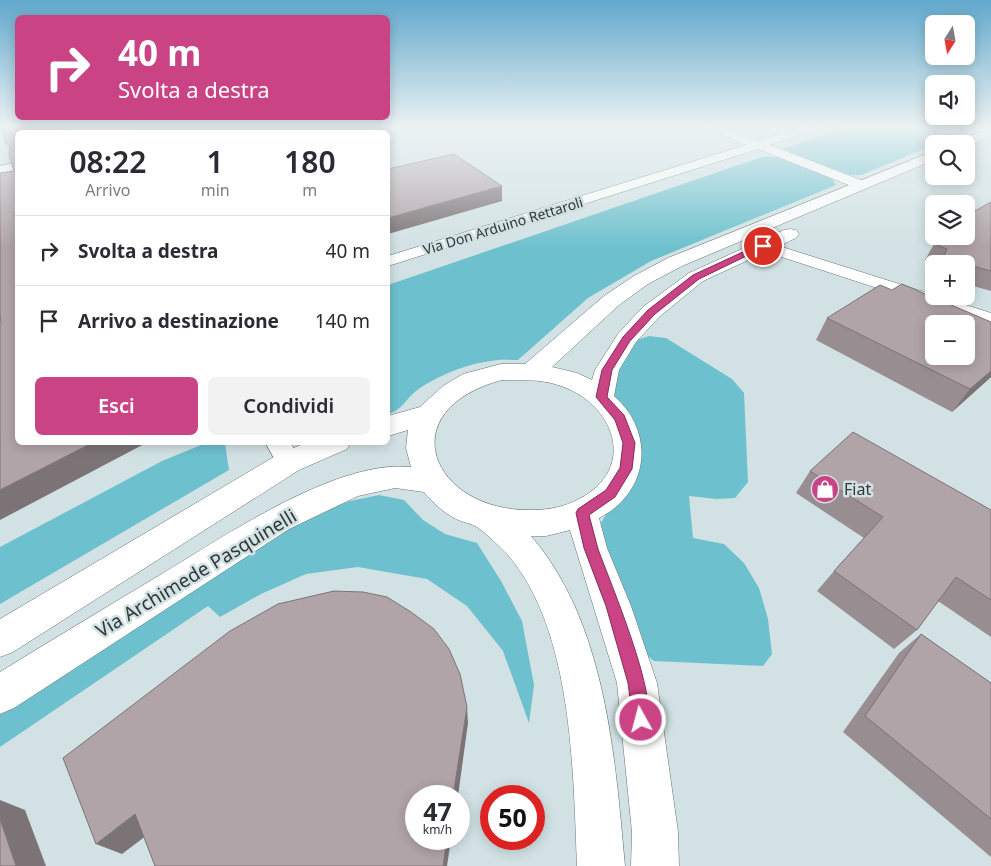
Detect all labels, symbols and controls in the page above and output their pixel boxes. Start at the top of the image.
north arrow [925,15,975,65]
map controls [925,15,975,365]
text: 40 m [118,29,201,76]
icon: right [35,35,100,100]
text: Svolta a destra [118,74,270,104]
button: sound [925,75,975,125]
button: search [925,135,975,185]
text: 08:22 [69,141,146,182]
text: 1 [207,141,224,182]
text: 180 [284,141,336,182]
text: Arrivo [85,179,131,201]
text: min [201,179,230,201]
text: m [302,179,317,201]
street label: Via Don Arduino Rettaroli [421,192,585,259]
button: layers [925,195,975,245]
pin [742,225,784,267]
icon: arrive [749,232,777,260]
icon: right [35,237,63,265]
text: Svolta a destra [78,238,218,264]
text: 40 m [326,238,370,264]
button: + [925,255,975,305]
icon: arrive [35,307,63,335]
text: Arrivo a destinazione [78,308,279,334]
text: 140 m [315,308,370,334]
button: − [925,315,975,365]
button: Esci [35,377,198,435]
button: Condividi [208,377,370,435]
shop icon: Fiat [810,474,840,504]
place label: Fiat [844,478,871,500]
street label: Via Archimede Pasquinelli [91,503,301,643]
position arrow [614,693,666,745]
speed limit sign: 50 [480,785,545,850]
text: 47 [423,794,452,828]
text: km/h [423,821,452,838]

